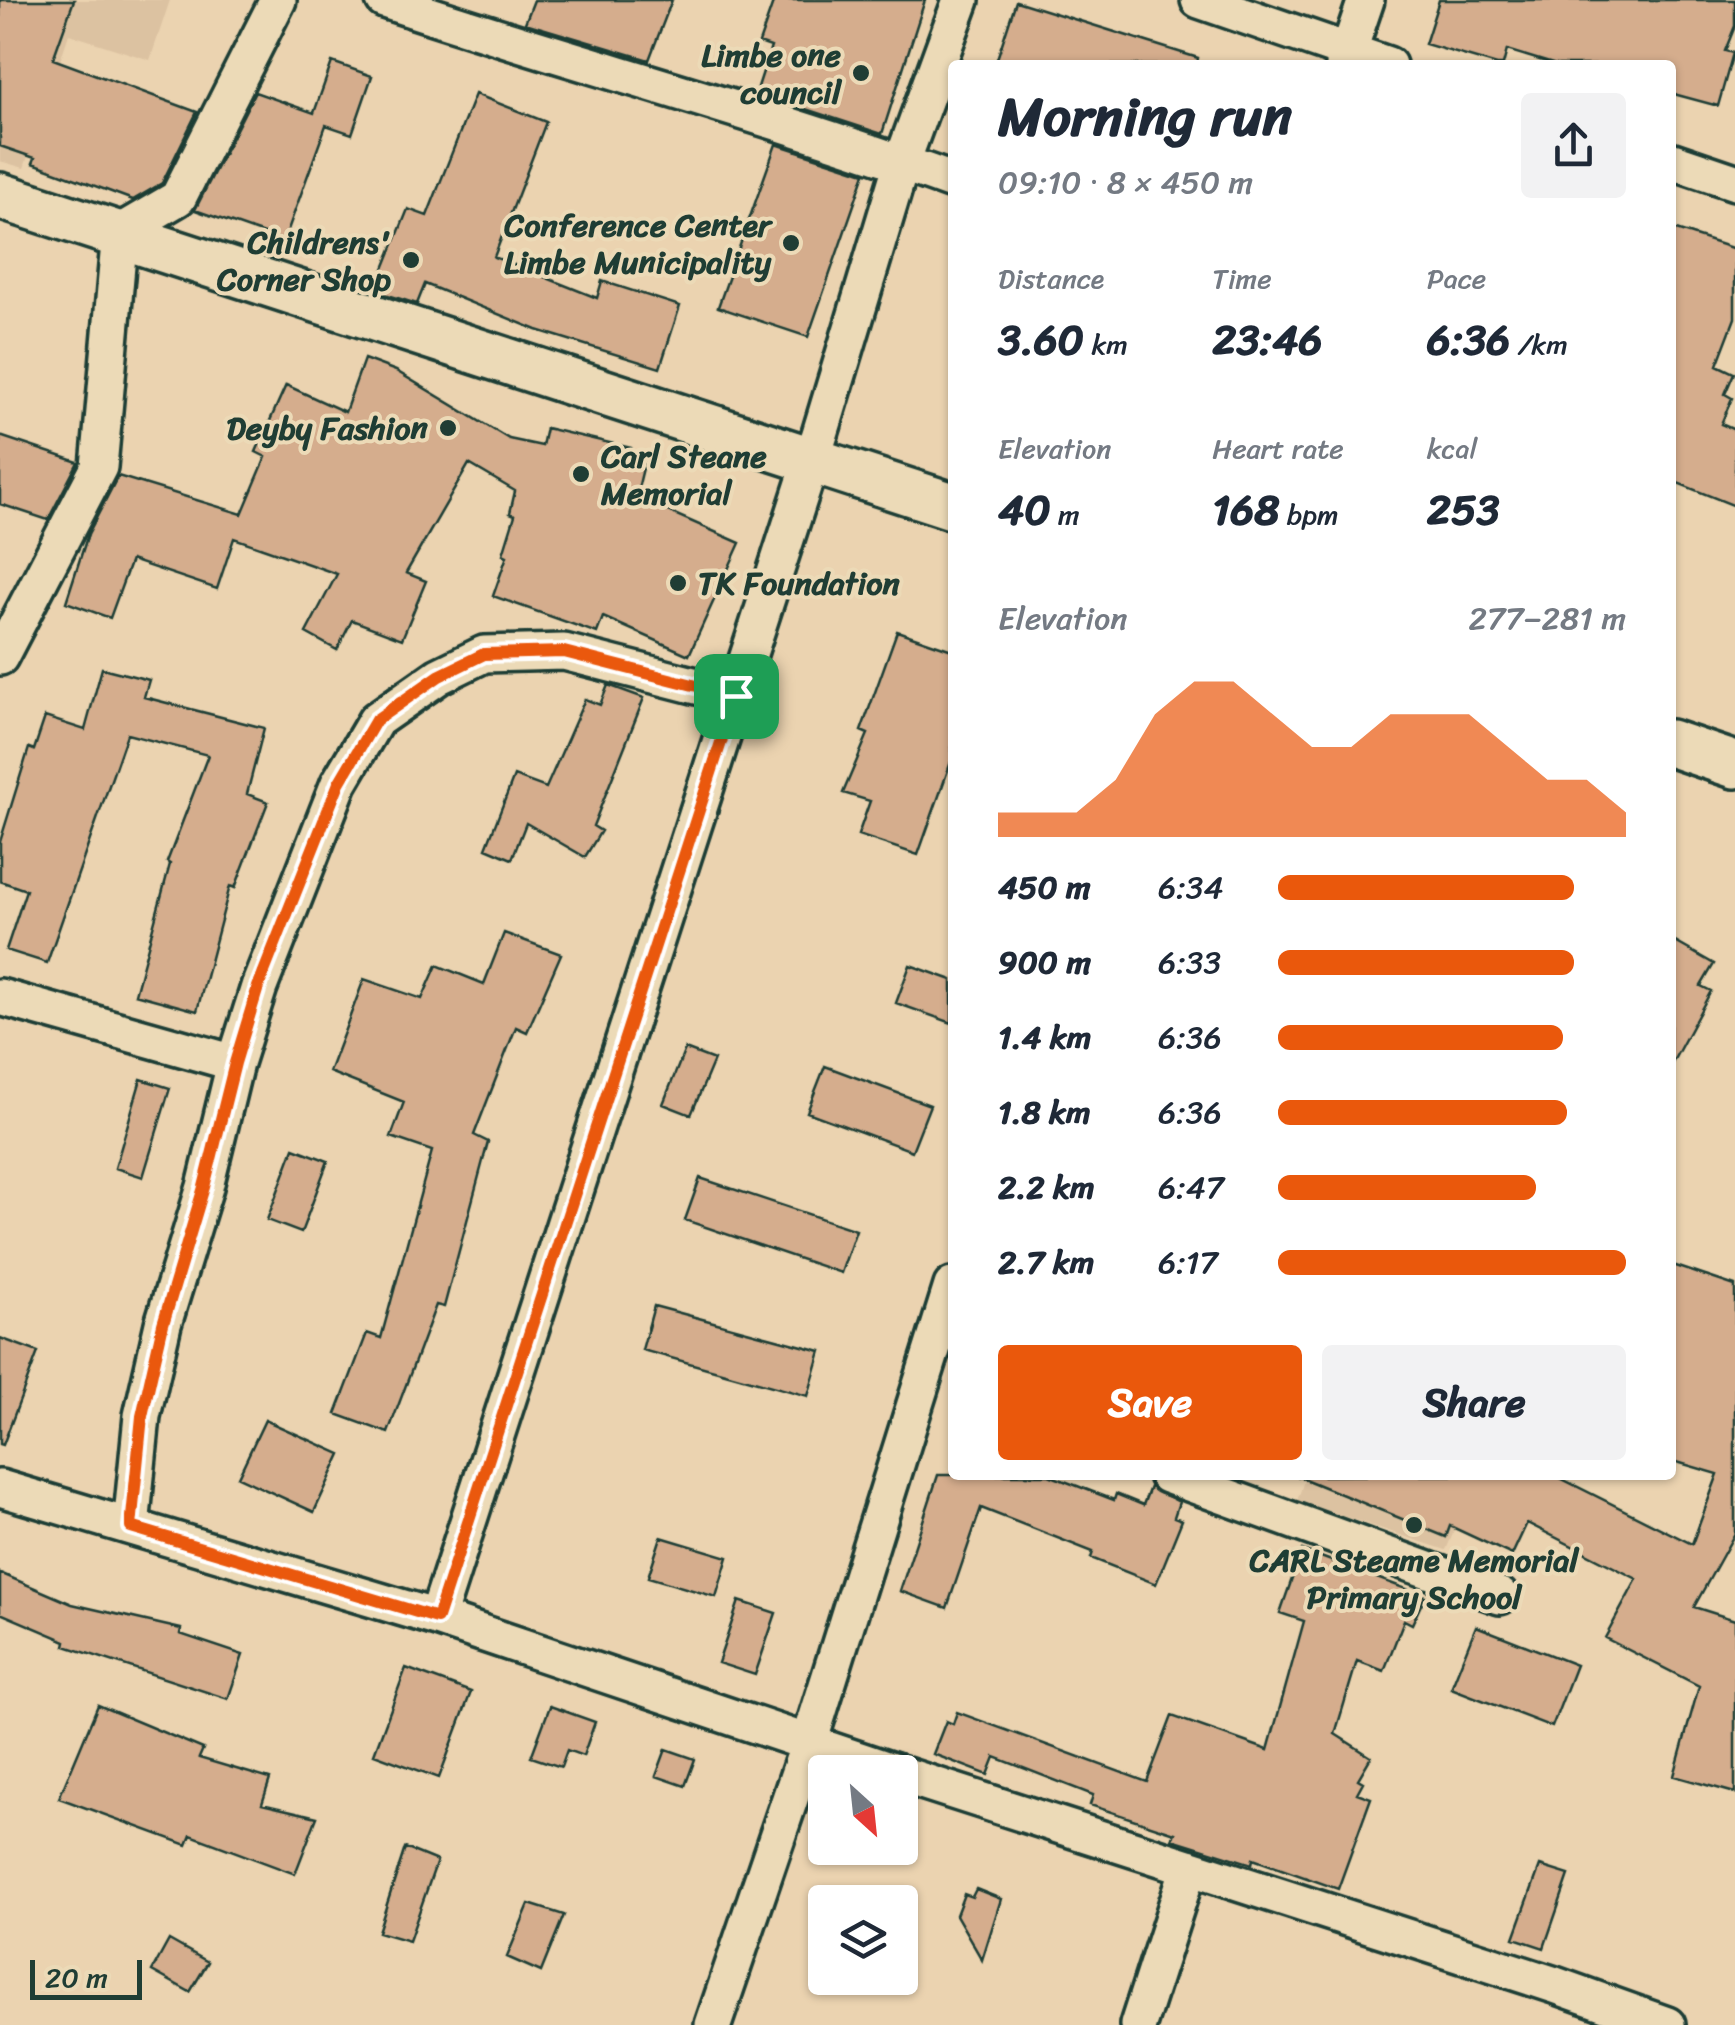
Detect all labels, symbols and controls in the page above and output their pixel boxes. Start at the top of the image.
place label: Limbe one council [701,27,843,121]
marker: Limbe one council [850,62,872,84]
text: Morning run [998,68,1292,165]
button: share [1521,93,1626,198]
text: 09:10 · 8 × 450 m [998,154,1253,211]
place label: Conference Center Limbe Municipality [503,197,774,291]
place label: Childrens' Corner Shop [216,214,391,308]
marker: Conference Center Limbe Municipality [780,232,802,254]
marker: Childrens' Corner Shop [400,249,422,271]
text: Distance [998,254,1104,303]
text: Time [1212,254,1272,303]
text: Pace [1427,254,1486,303]
text: 3.60 [998,303,1084,377]
text: 23:46 [1212,303,1322,377]
text: 6:36 [1427,303,1510,377]
text: km [1084,320,1128,369]
text: /km [1510,320,1568,369]
place label: Deyby Fashion [227,400,429,457]
marker: Deyby Fashion [437,417,459,439]
text: Elevation [998,424,1111,473]
text: Heart rate [1212,424,1344,473]
text: kcal [1427,424,1478,473]
place label: Carl Steane Memorial [600,428,767,522]
marker: Carl Steane Memorial [570,463,592,485]
text: 40 [998,473,1051,547]
text: 168 [1212,473,1280,547]
text: 253 [1427,473,1500,547]
text: m [1051,490,1080,539]
text: bpm [1280,490,1338,539]
place label: TK Foundation [698,555,901,612]
marker: TK Foundation [667,572,689,594]
text: Elevation [998,590,1128,647]
text: 277–281 m [1468,590,1626,647]
pin [694,654,779,739]
icon: arrive [709,669,764,724]
text: 450 m [998,859,1091,916]
text: 6:34 [1158,859,1223,916]
text: 900 m [998,934,1091,991]
text: 6:33 [1158,934,1221,991]
text: 1.4 km [998,1009,1091,1066]
text: 6:36 [1158,1009,1222,1066]
text: 1.8 km [998,1084,1091,1141]
text: 6:36 [1158,1084,1222,1141]
text: 2.2 km [998,1159,1094,1216]
text: 6:47 [1158,1159,1224,1216]
text: 2.7 km [998,1234,1094,1291]
text: 6:17 [1158,1234,1218,1291]
button: Save [998,1345,1302,1460]
button: Share [1322,1345,1626,1460]
marker: CARL Steame Memorial Primary School [1403,1514,1425,1536]
place label: CARL Steame Memorial Primary School [1249,1532,1580,1626]
north arrow [808,1755,918,1865]
map controls [808,1755,918,1995]
button: layers [808,1885,918,1995]
text: 20 m [45,1953,108,2002]
scale bar [30,1955,142,2000]

